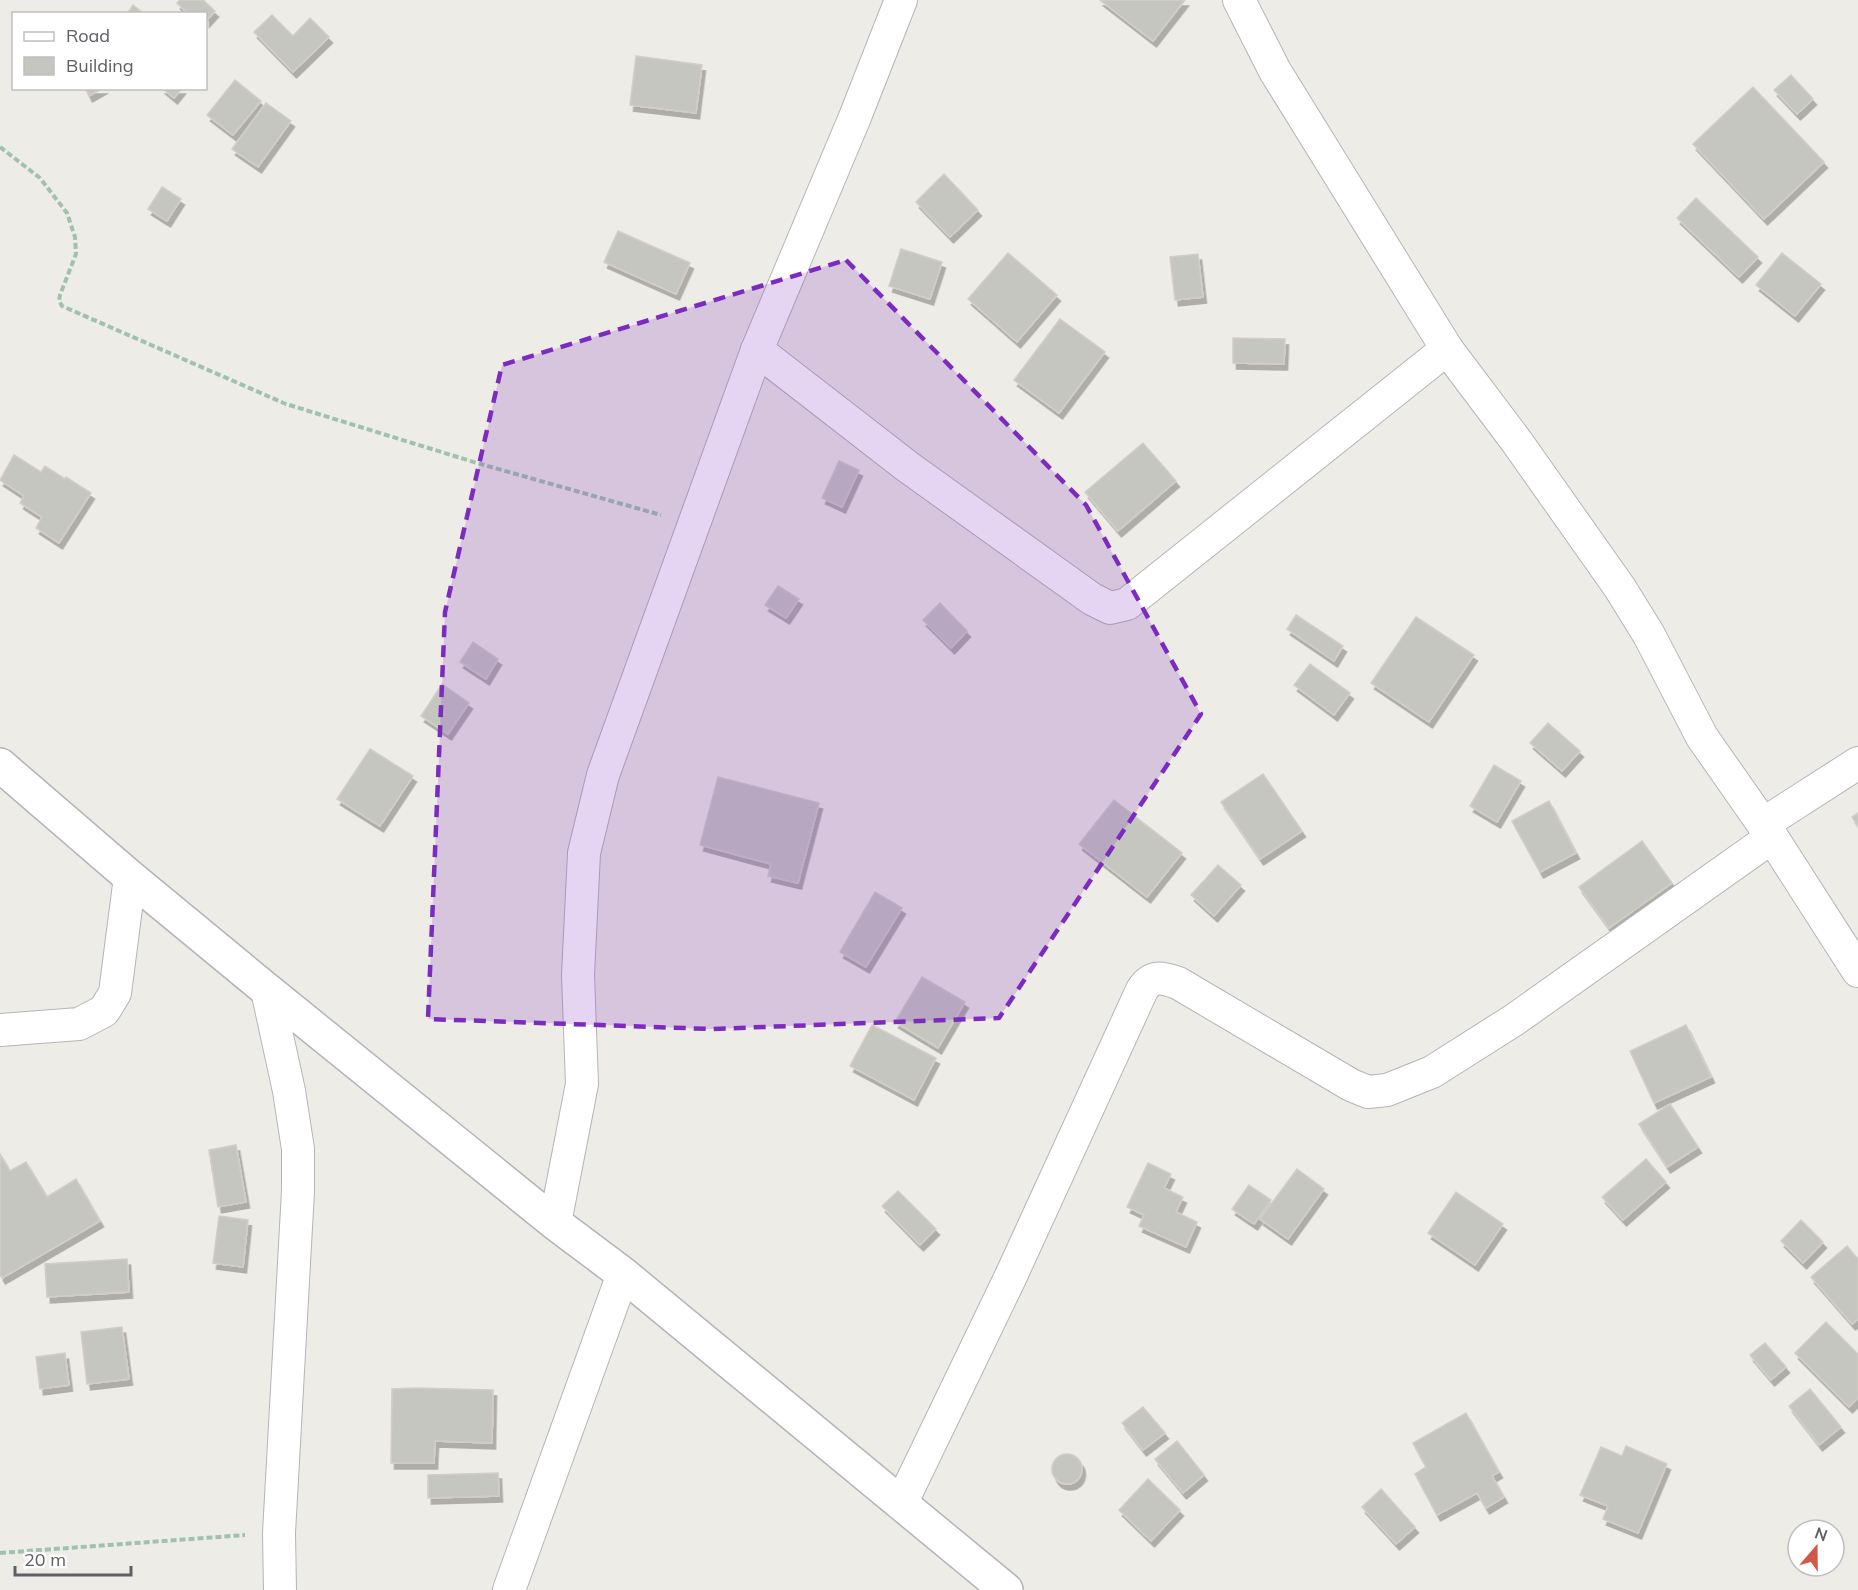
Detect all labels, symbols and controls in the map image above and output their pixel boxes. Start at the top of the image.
legend [12,12,207,90]
text: Road [66,24,110,47]
text: Building [66,54,134,77]
north arrow [1786,1518,1846,1578]
text: N [1812,1522,1830,1545]
scale bar [15,1539,130,1577]
text: 20 m [24,1548,66,1571]

